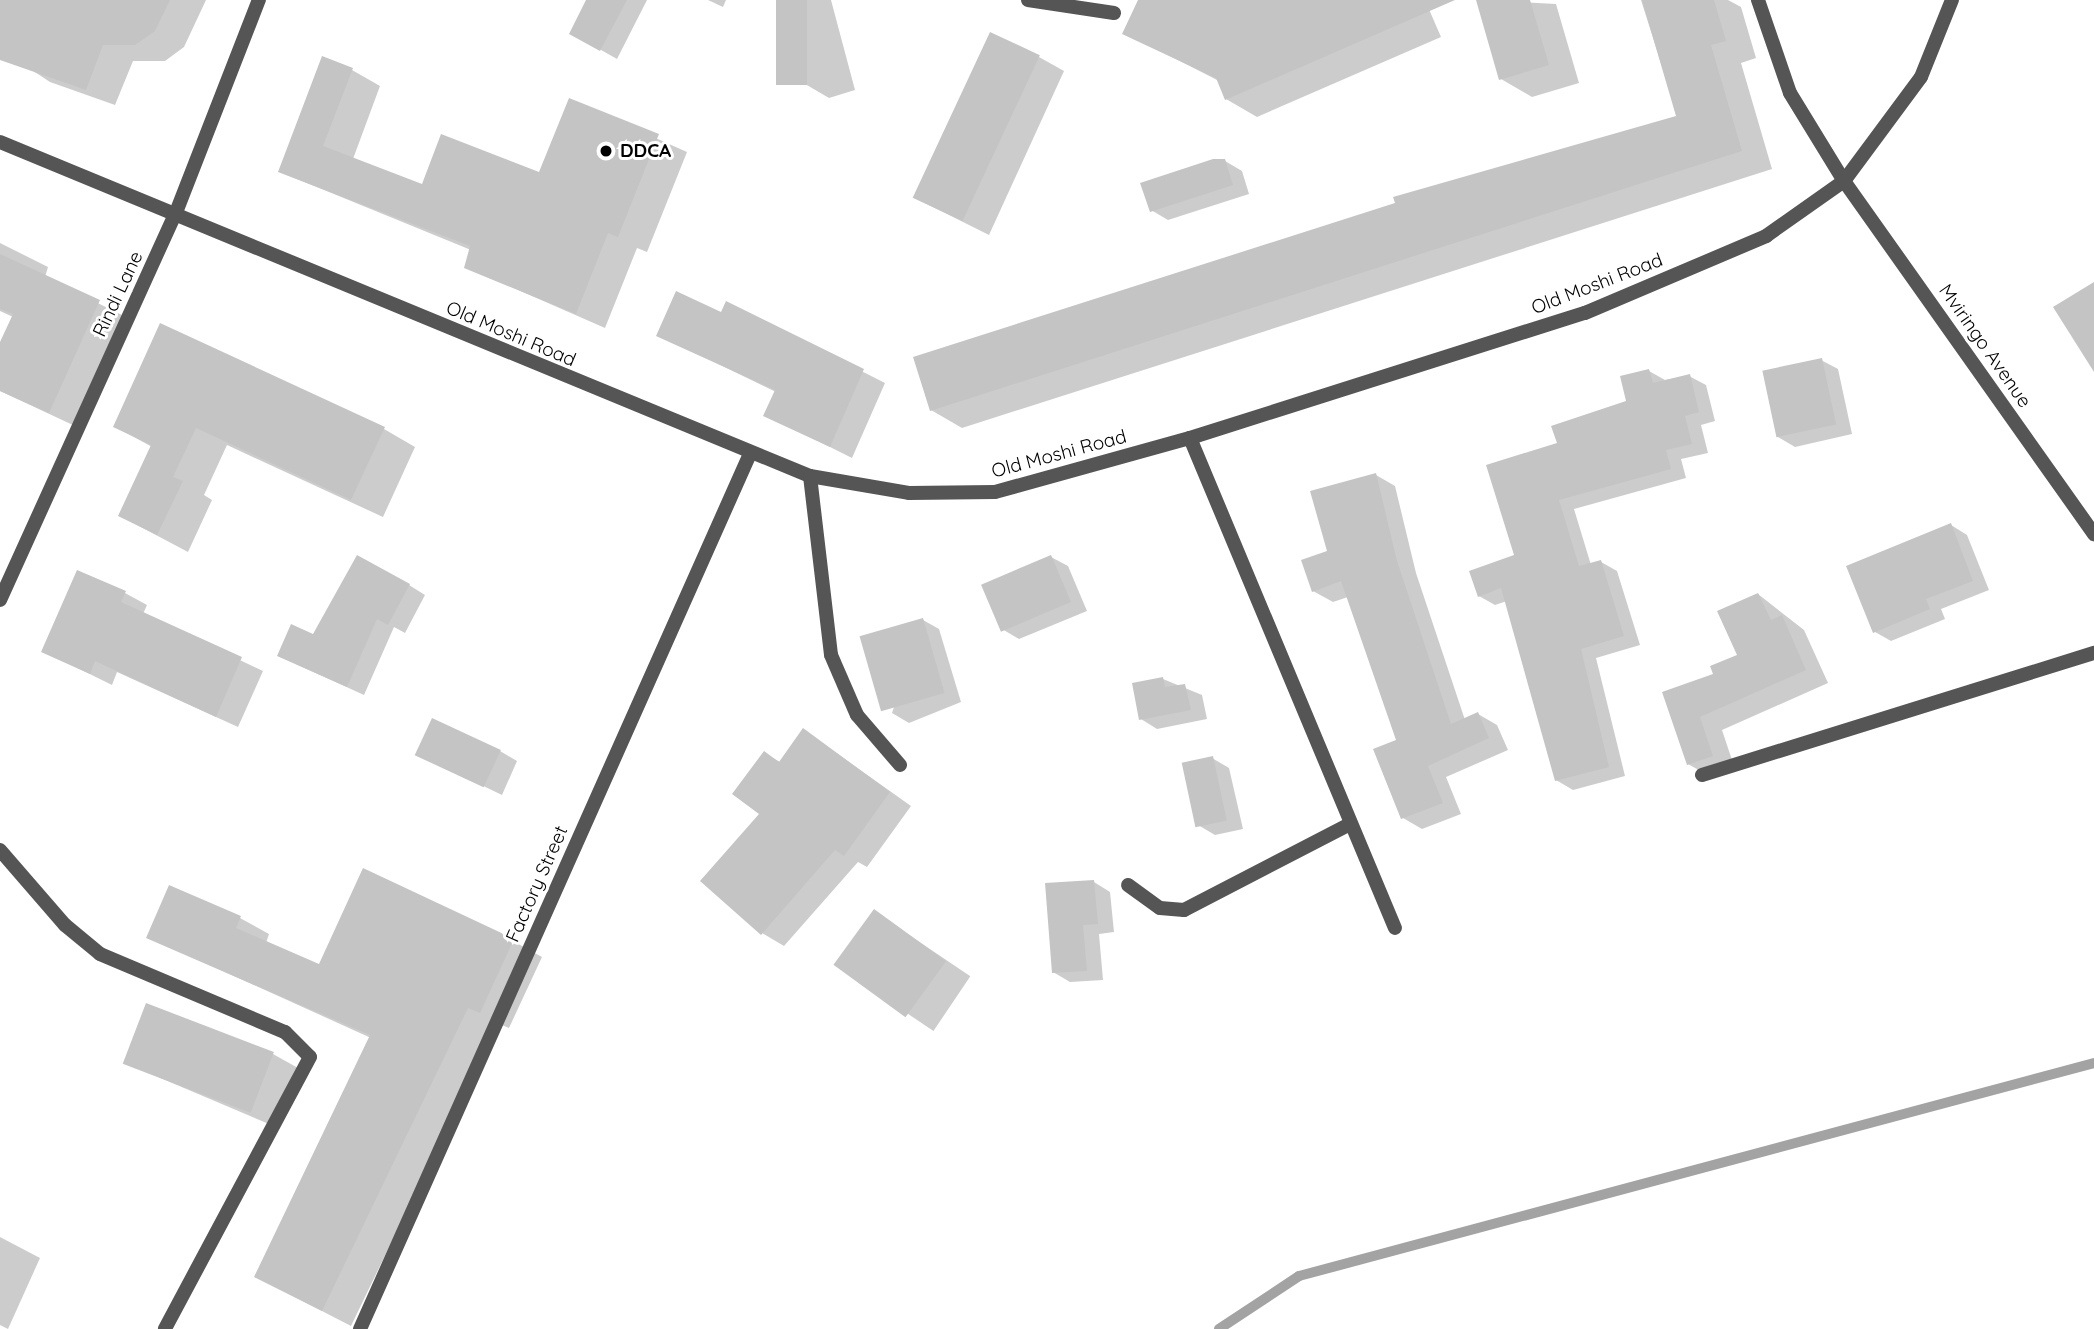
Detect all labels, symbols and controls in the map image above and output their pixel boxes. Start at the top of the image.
place label: DDCA [620,140,671,162]
marker: DDCA [598,143,614,159]
street label: Rindi Lane [88,248,148,340]
street label: Old Moshi Road [1528,249,1666,319]
street label: Mviringo Avenue [1934,280,2036,412]
street label: Old Moshi Road [443,296,579,372]
street label: Old Moshi Road [989,425,1129,483]
street label: Factory Street [501,822,573,946]

